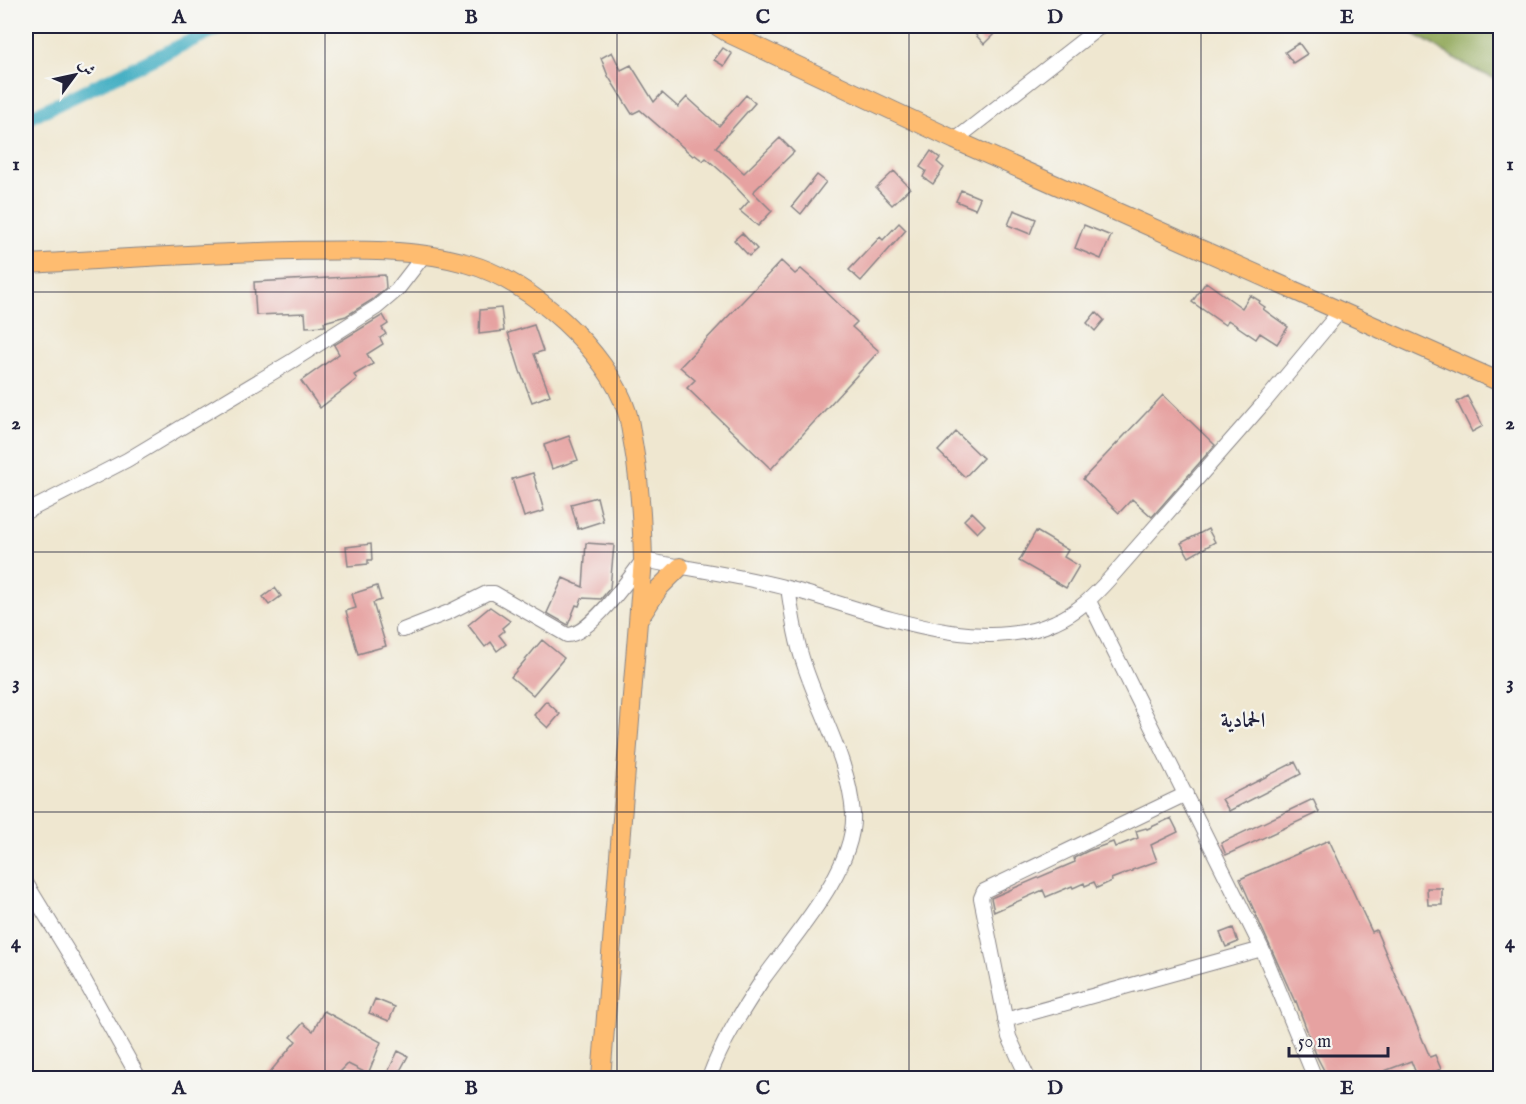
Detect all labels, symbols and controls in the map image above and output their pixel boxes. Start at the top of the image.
text: A [171,5,187,30]
text: B [464,5,478,30]
text: C [756,5,770,30]
text: D [1047,5,1063,30]
text: E [1340,5,1354,30]
north arrow [45,45,105,105]
text: ش [73,56,99,80]
text: 1 [12,152,20,177]
text: 1 [1506,152,1514,177]
text: 2 [11,411,21,436]
text: 2 [1505,411,1515,436]
text: 3 [12,671,20,696]
text: 3 [1506,671,1514,696]
district label: الحمادية [1221,708,1265,735]
text: 4 [11,930,22,955]
text: 4 [1505,930,1516,955]
scale bar [1289,1020,1388,1058]
text: 50 m [1298,1031,1331,1054]
text: A [171,1076,187,1101]
text: B [464,1076,478,1101]
text: C [756,1076,770,1101]
text: D [1047,1076,1063,1101]
text: E [1340,1076,1354,1101]

